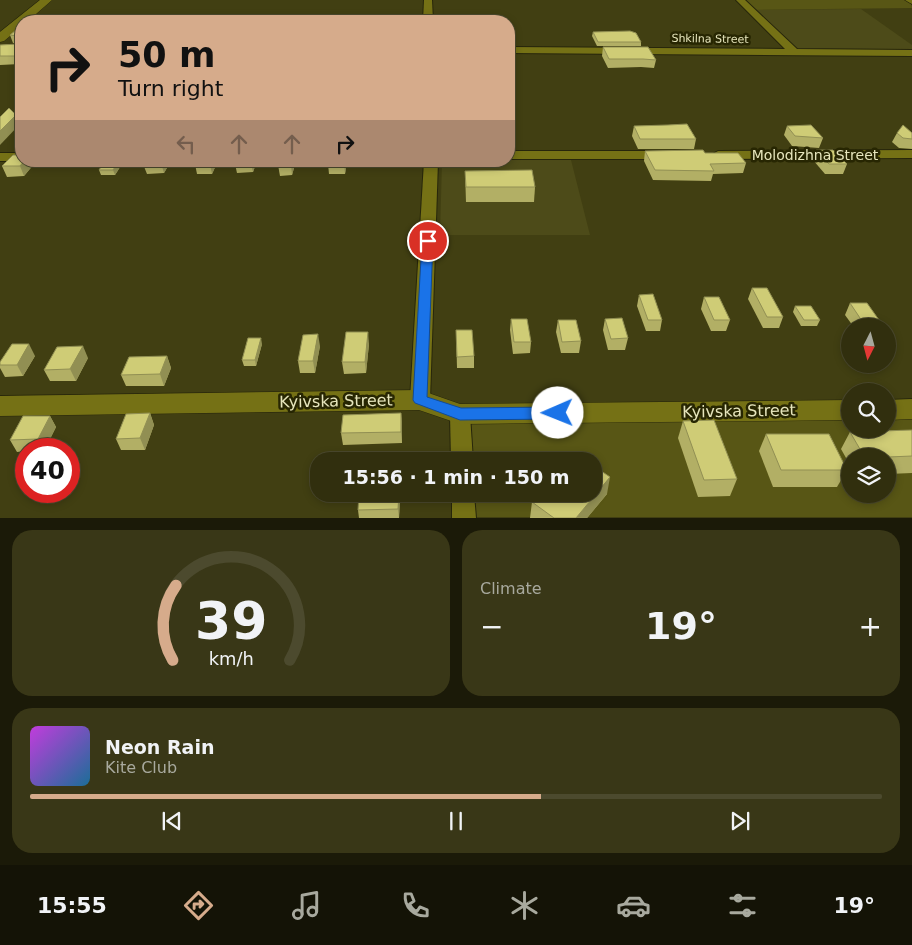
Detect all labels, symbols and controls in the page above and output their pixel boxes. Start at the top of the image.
street label: Shkilna Street [671,32,749,46]
icon: right [35,35,100,100]
text: 50 m [118,35,215,75]
text: Turn right [118,76,223,101]
icon: left [172,130,200,158]
icon: ahead [225,130,253,158]
icon: ahead [278,130,306,158]
icon: right [331,130,359,158]
street label: Molodizhna Street [752,147,879,163]
pin [407,220,449,262]
icon: arrive [414,227,442,255]
north arrow [841,318,896,372]
map controls [841,318,896,503]
button: search [841,383,896,438]
position arrow [531,386,583,438]
street label: Kyivska Street [279,391,393,411]
street label: Kyivska Street [682,401,796,421]
speed limit sign: 40 [15,438,80,503]
button: layers [841,448,896,503]
text: 15:56 · 1 min · 150 m [342,466,570,488]
text: Climate [480,579,542,598]
text: 39 [195,591,267,651]
text: 19° [645,604,717,648]
text: − [480,610,503,643]
text: + [859,610,882,643]
text: km/h [208,648,254,669]
text: Neon Rain [105,736,214,758]
text: Kite Club [105,758,177,777]
icon: previous [158,807,186,835]
icon: pause [442,807,470,835]
icon: next [726,807,754,835]
icon: directions [181,888,216,923]
icon: music [289,888,324,923]
icon: phone [398,888,433,923]
icon: climate [507,888,542,923]
icon: car [616,888,651,923]
icon: filters [725,888,760,923]
text: 15:55 [37,893,107,918]
text: 19° [833,893,875,918]

